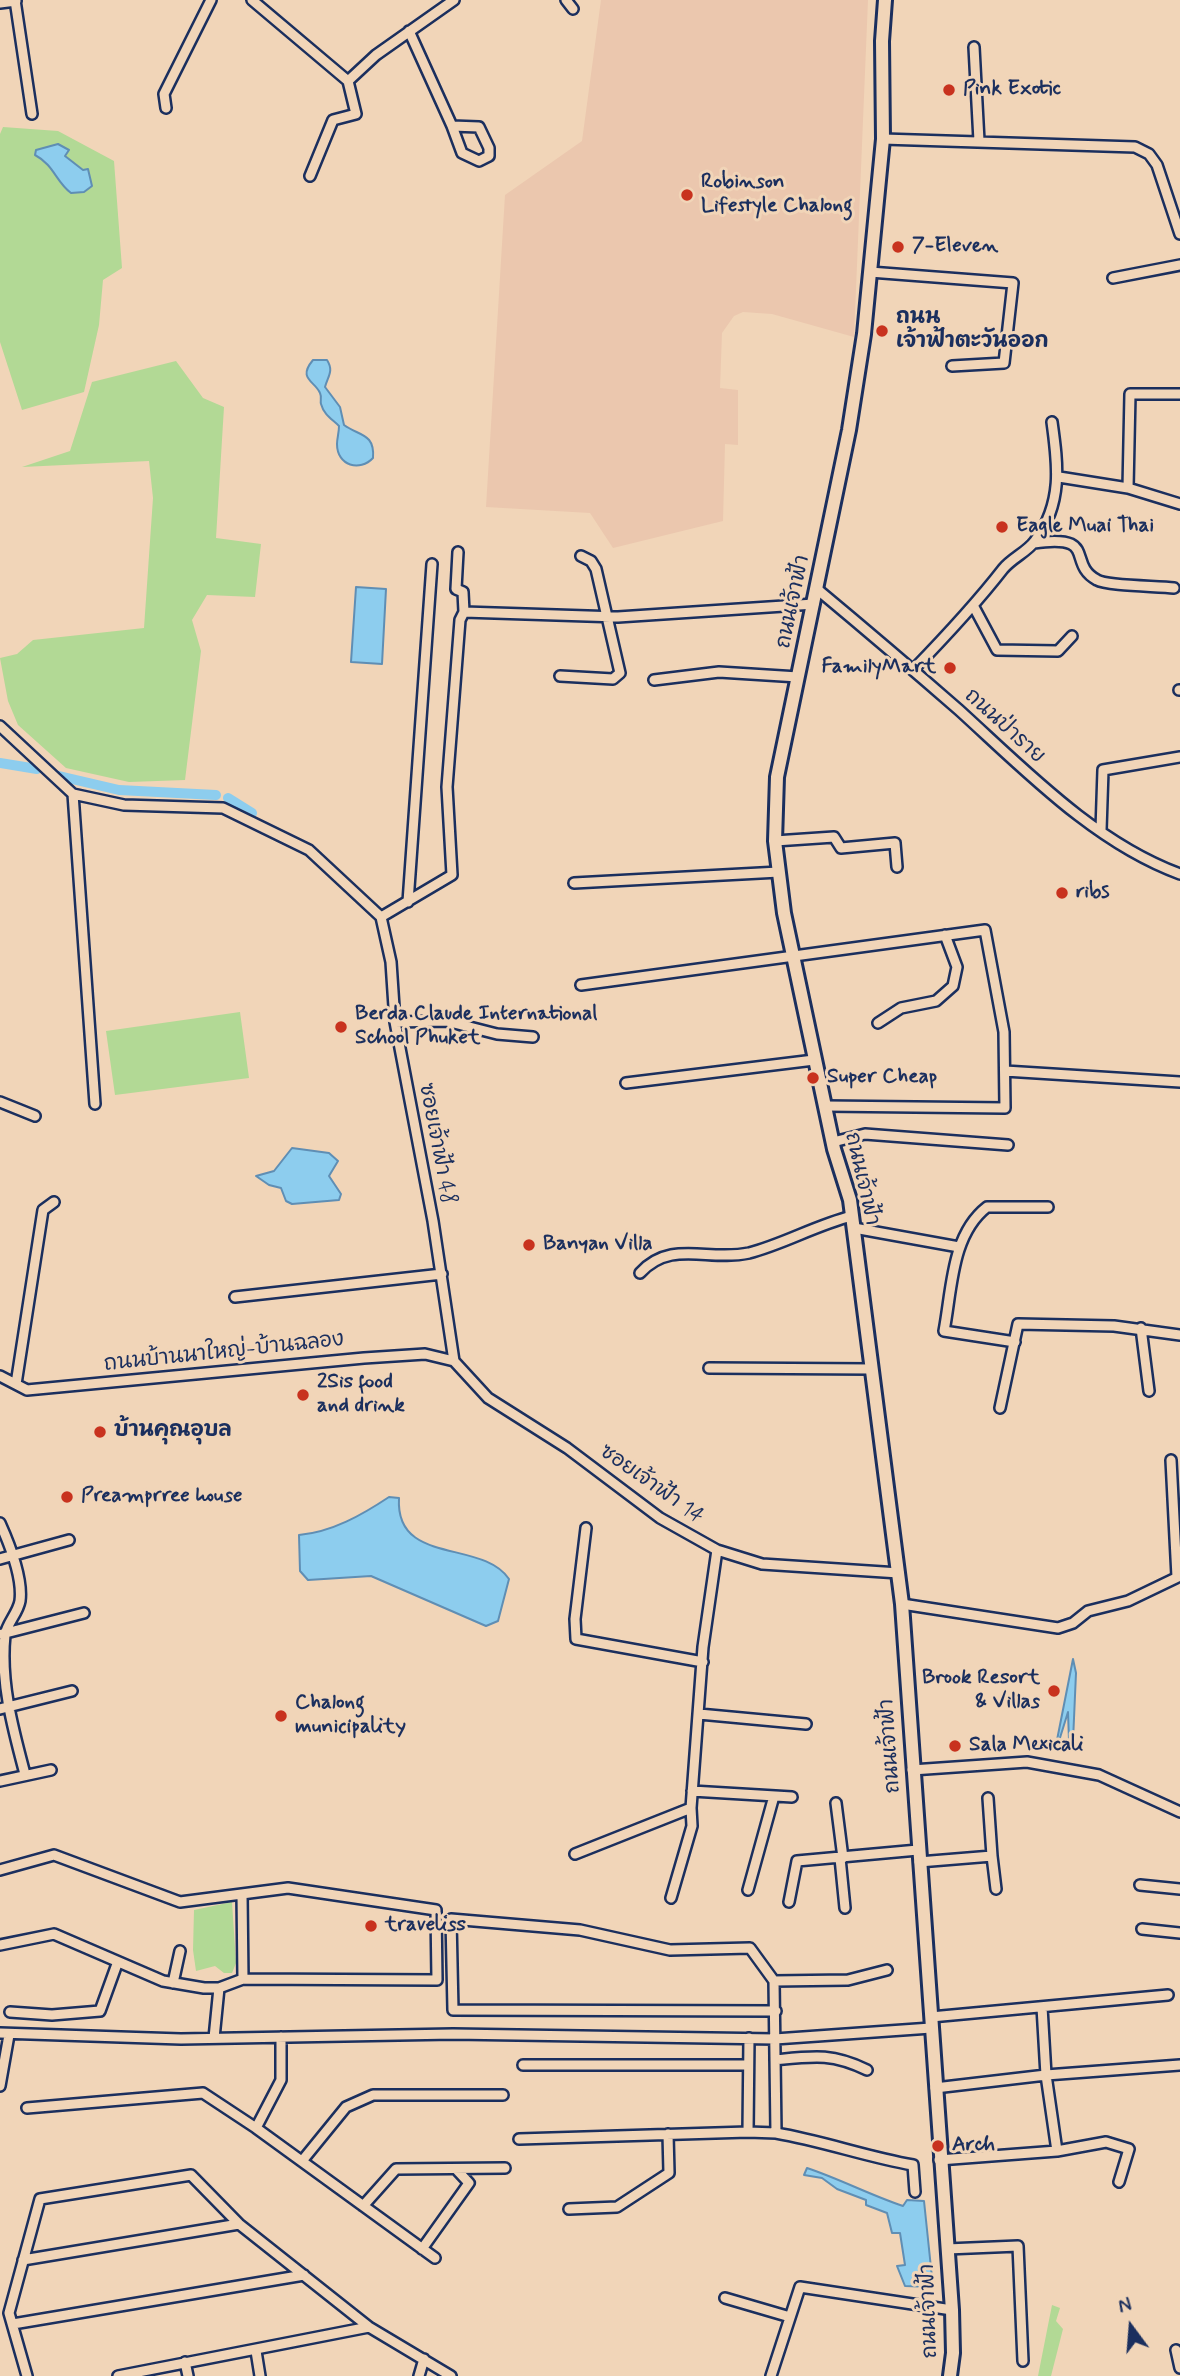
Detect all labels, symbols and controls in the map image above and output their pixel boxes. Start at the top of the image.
place label: Pink Exotic [963,77,1061,103]
marker: Pink Exotic [941,82,957,98]
place label: Robinson Lifestyle Chalong [701,170,853,220]
marker: Robinson Lifestyle Chalong [679,187,695,203]
place label: 7-Eleven [912,234,998,260]
marker: 7-Eleven [890,239,906,255]
place label: ถนน เจ้าฟ้าตะวันออก [896,306,1049,356]
marker: ถนน เจ้าฟ้าตะวันออก [874,323,890,339]
place label: Eagle Muai Thai [1016,514,1154,540]
marker: Eagle Muai Thai [994,519,1010,535]
street label: ถนนเจ้าฟ้า [772,553,816,651]
place label: FamilyMart [822,655,936,681]
marker: FamilyMart [942,660,958,676]
street label: ถนนป่าราย [958,684,1050,770]
place label: ribs [1076,880,1110,906]
marker: ribs [1054,885,1070,901]
place label: Berda Claude International School Phuket [355,1002,597,1052]
marker: Berda Claude International School Phuket [333,1019,349,1035]
place label: Super Cheap [827,1065,937,1091]
marker: Super Cheap [805,1070,821,1086]
street label: ซอยเจ้าฟ้า 48 [412,1081,460,1207]
street label: ถนนเจ้าฟ้า [838,1130,884,1228]
place label: Banyan Villa [543,1232,652,1258]
marker: Banyan Villa [521,1237,537,1253]
street label: ถนนบ้านนาใหญ่-บ้านฉลอง [103,1328,345,1378]
place label: 2Sis food and drink [317,1370,405,1420]
marker: 2Sis food and drink [295,1387,311,1403]
place label: บ้านคุณอุบล [114,1419,232,1445]
marker: บ้านคุณอุบล [92,1424,108,1440]
street label: ซอยเจ้าฟ้า 14 [594,1440,708,1530]
place label: Preamprree house [81,1484,242,1510]
marker: Preamprree house [59,1489,75,1505]
place label: Brook Resort & Villas [922,1666,1040,1716]
marker: Brook Resort & Villas [1046,1683,1062,1699]
place label: Chalong municipality [295,1691,406,1741]
street label: ถนนเจ้าฟ้า [875,1698,907,1794]
marker: Chalong municipality [273,1708,289,1724]
place label: Sala Mexicali [969,1733,1084,1759]
marker: Sala Mexicali [947,1738,963,1754]
place label: traveliss [385,1913,466,1939]
marker: traveliss [363,1918,379,1934]
place label: Arch [952,2133,995,2159]
marker: Arch [930,2138,946,2154]
street label: ถนนเจ้าฟ้า [916,2263,944,2359]
north arrow [1096,2292,1166,2362]
text: N [1116,2293,1135,2320]

